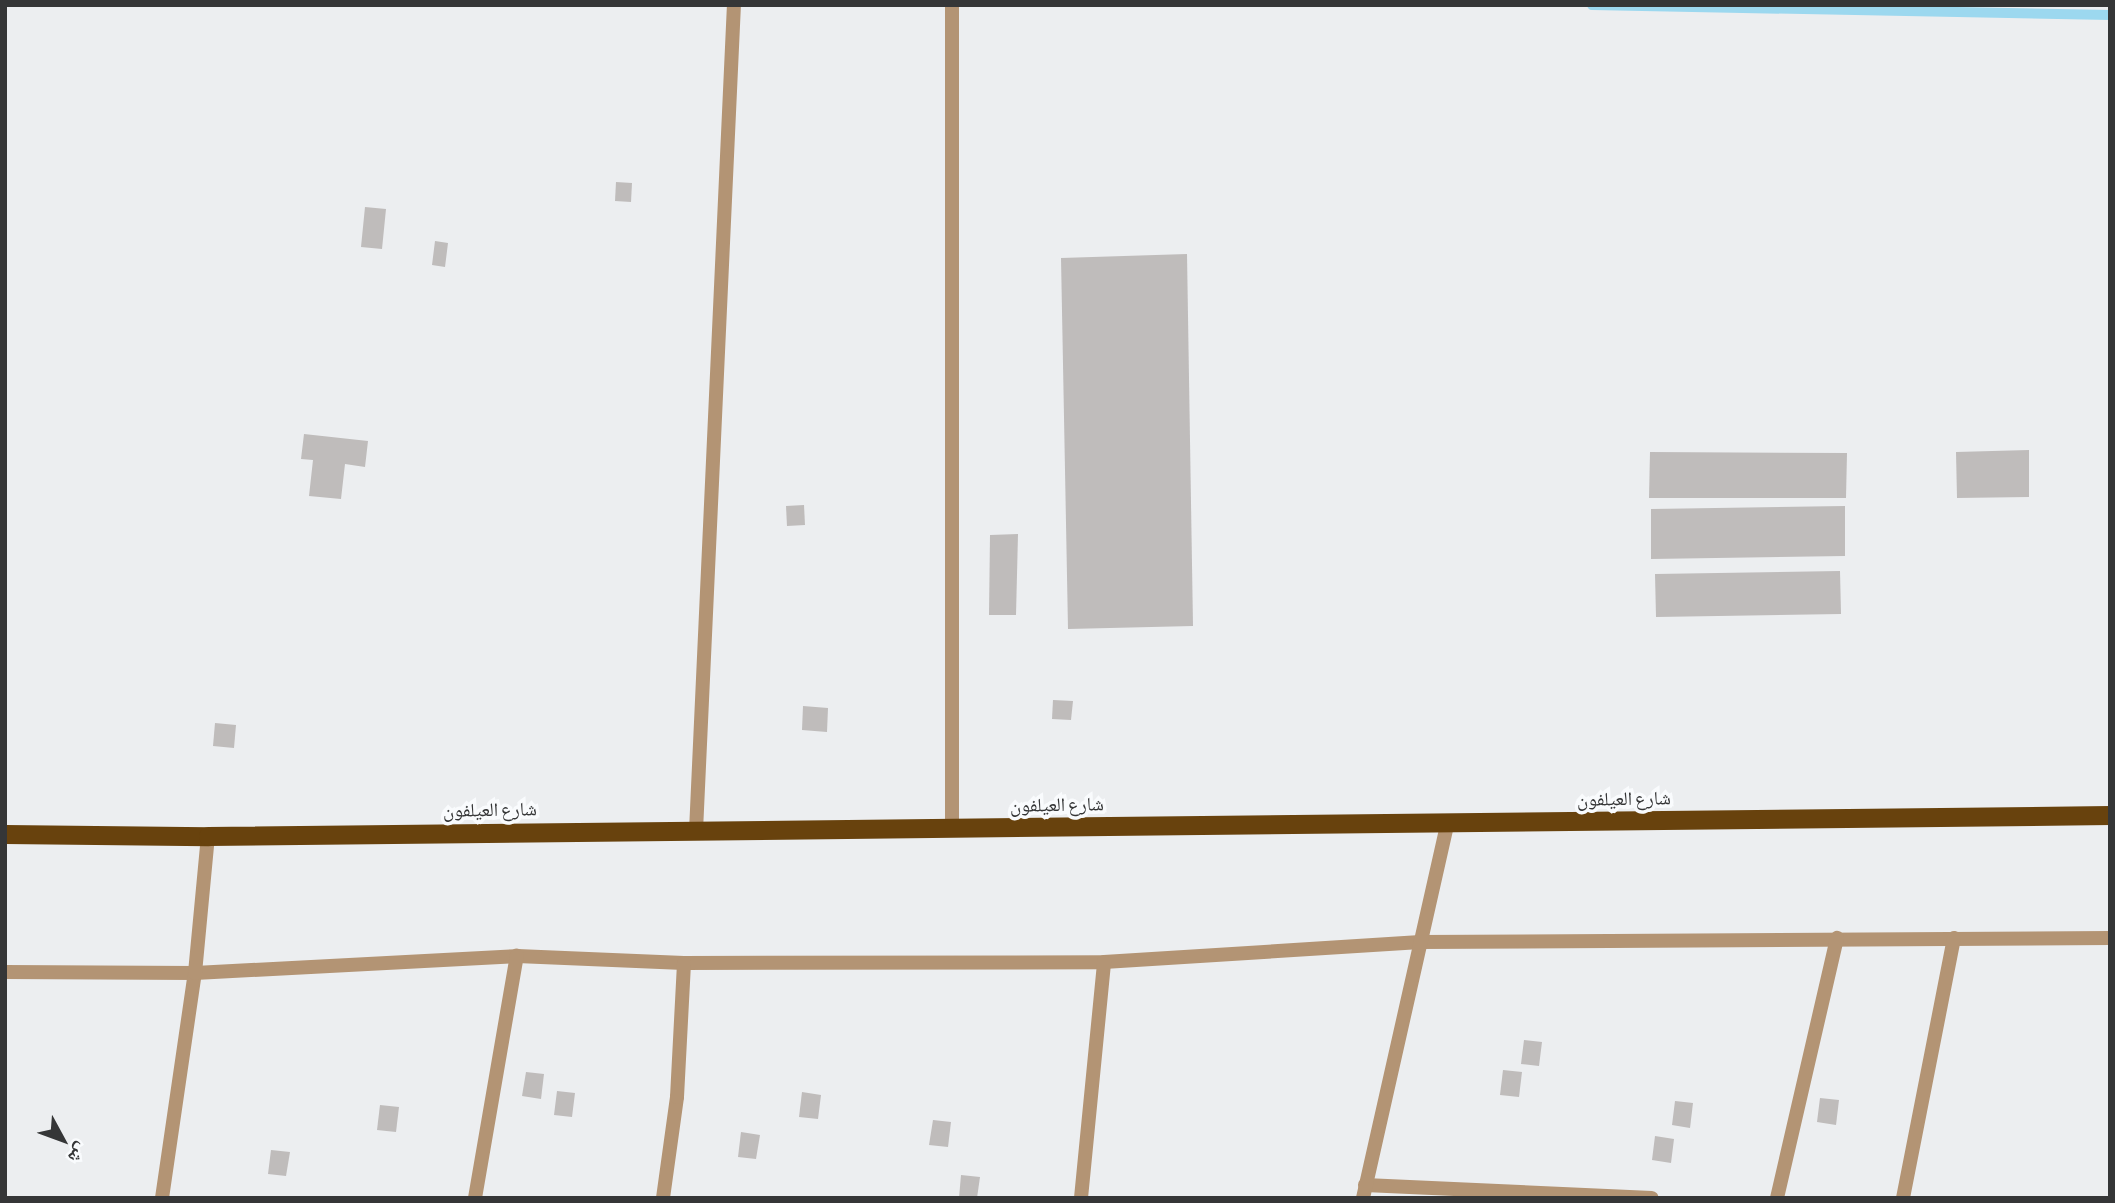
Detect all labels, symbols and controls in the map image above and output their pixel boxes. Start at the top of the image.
street label: شارع العيلفون [1577,787,1671,811]
street label: شارع العيلفون [1010,793,1104,817]
street label: شارع العيلفون [443,798,537,822]
north arrow [28,1105,98,1175]
text: ش [64,1139,94,1169]

